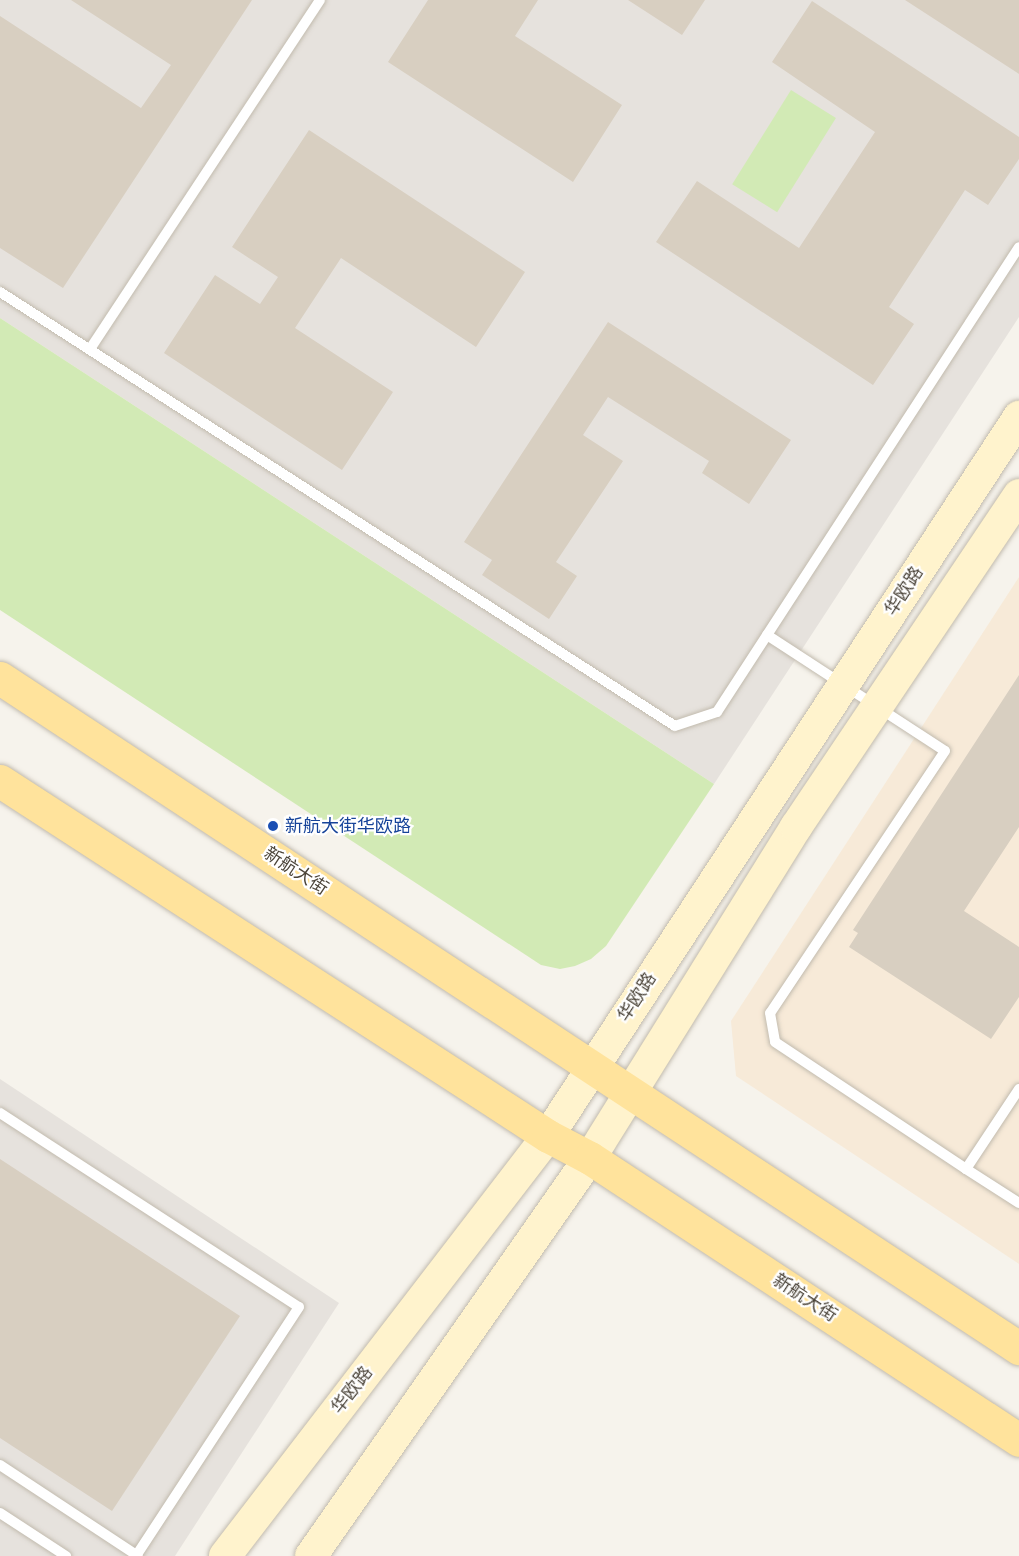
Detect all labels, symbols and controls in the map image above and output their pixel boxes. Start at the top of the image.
street label: 华欧路 [880,562,928,620]
place label: 新航大街华欧路 [285,815,411,837]
marker: 新航大街华欧路 [266,819,280,833]
street label: 新航大街 [260,842,332,900]
street label: 华欧路 [613,968,661,1026]
street label: 新航大街 [769,1269,841,1327]
street label: 华欧路 [327,1362,377,1418]

